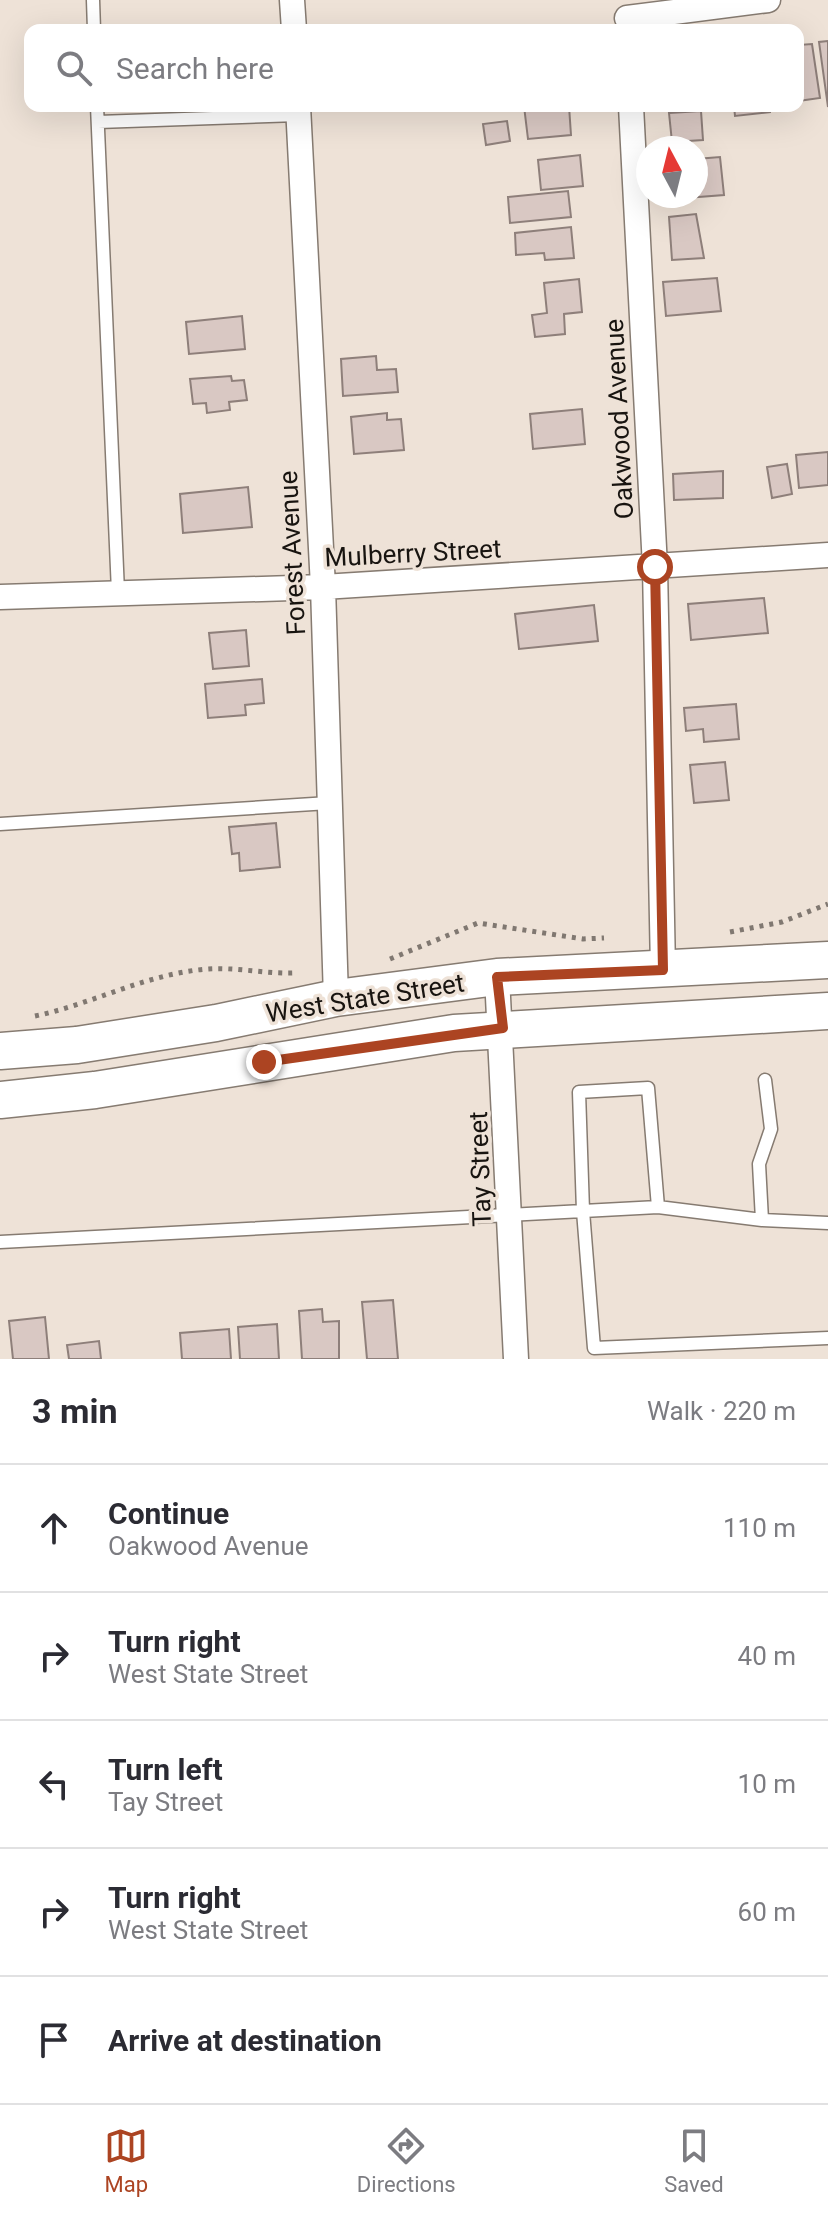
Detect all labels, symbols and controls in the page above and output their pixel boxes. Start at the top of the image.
search box [24,24,804,112]
icon: search [52,46,96,90]
text: Search here [116,51,274,86]
north arrow [636,136,708,208]
street label: Oakwood Avenue [599,318,639,520]
street label: Forest Avenue [273,470,311,636]
street label: Mulberry Street [324,533,502,573]
route start [637,549,673,585]
street label: West State Street [264,968,466,1028]
route end [246,1044,282,1080]
street label: Tay Street [463,1111,497,1227]
text: 3 min [32,1391,117,1431]
text: Walk · 220 m [647,1396,796,1426]
text: Continue [108,1496,229,1531]
icon: ahead [32,1506,76,1550]
text: 110 m [723,1513,796,1543]
text: Oakwood Avenue [108,1531,309,1561]
text: Turn right [108,1624,241,1659]
icon: right [32,1634,76,1678]
text: 40 m [738,1641,796,1671]
text: West State Street [108,1659,308,1689]
text: Turn left [108,1752,223,1787]
icon: left [32,1762,76,1806]
text: 10 m [738,1769,796,1799]
text: Tay Street [108,1787,223,1817]
text: Turn right [108,1880,241,1915]
icon: right [32,1890,76,1934]
text: 60 m [738,1897,796,1927]
text: West State Street [108,1915,308,1945]
icon: arrive [32,2018,76,2062]
text: Arrive at destination [108,2023,382,2058]
tab: Map [104,2124,148,2197]
tab: Directions [357,2124,456,2197]
tab: Saved [664,2124,724,2197]

